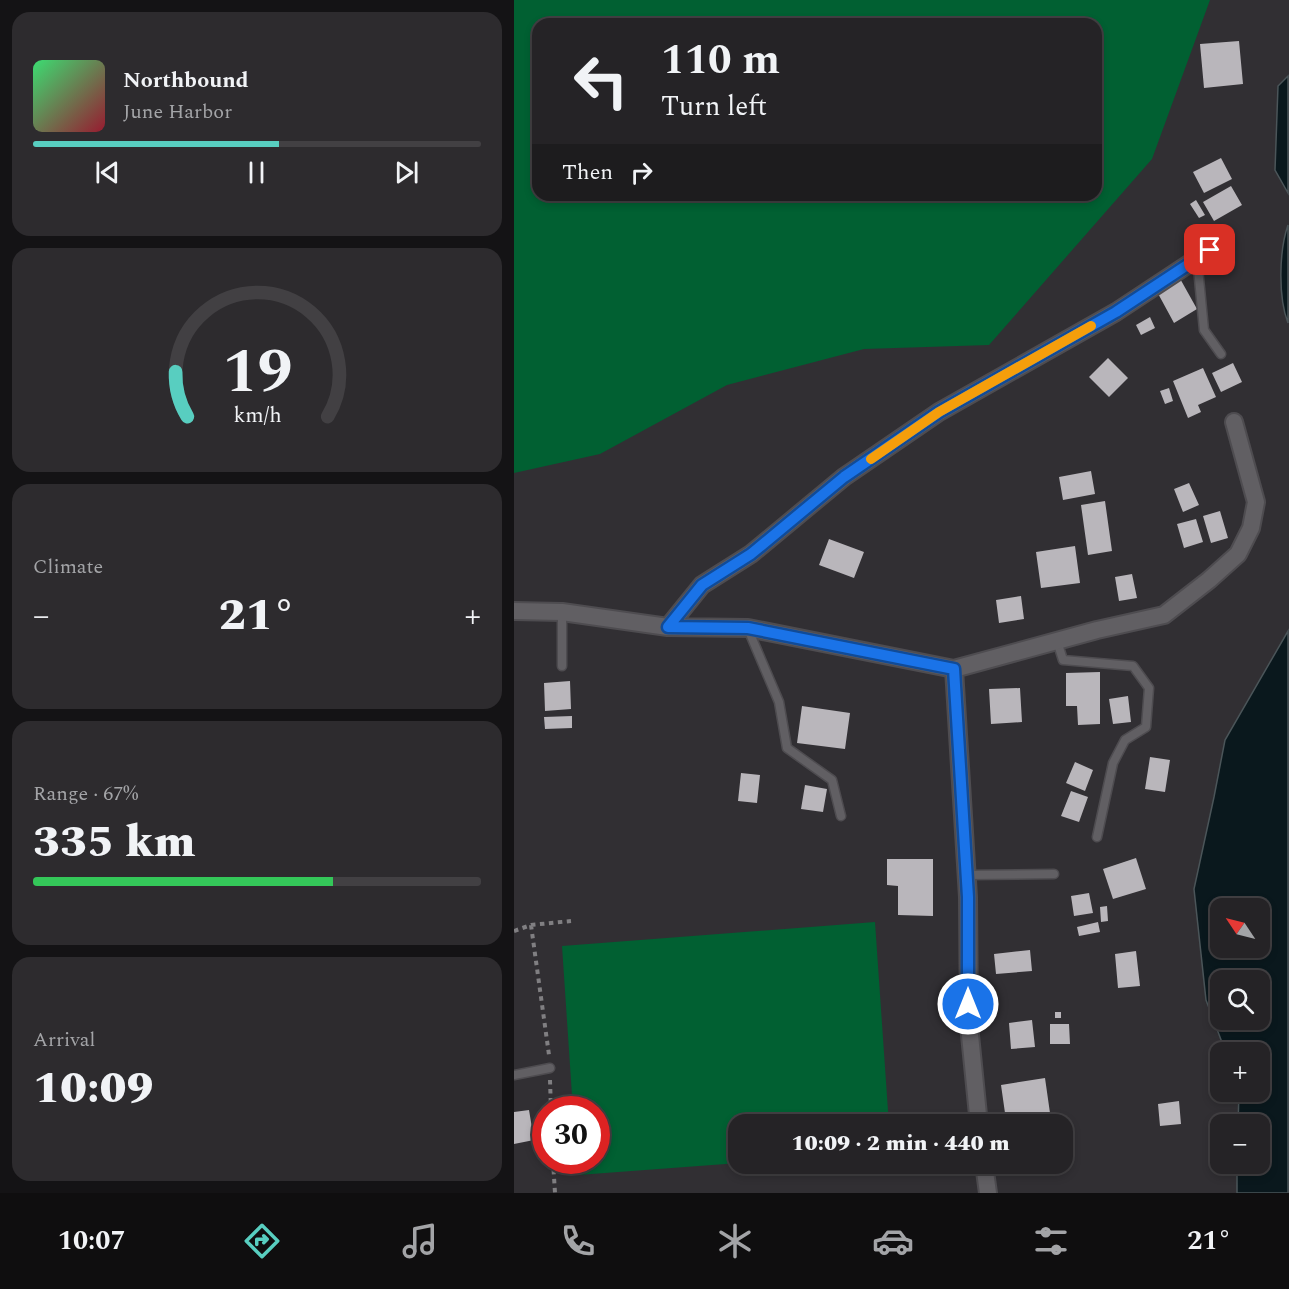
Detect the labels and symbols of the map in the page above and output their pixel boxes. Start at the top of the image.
pin [1184,224,1235,275]
north arrow [1210,898,1270,958]
position arrow [936,972,1000,1036]
speed limit sign: 30 [532,1096,610,1174]

